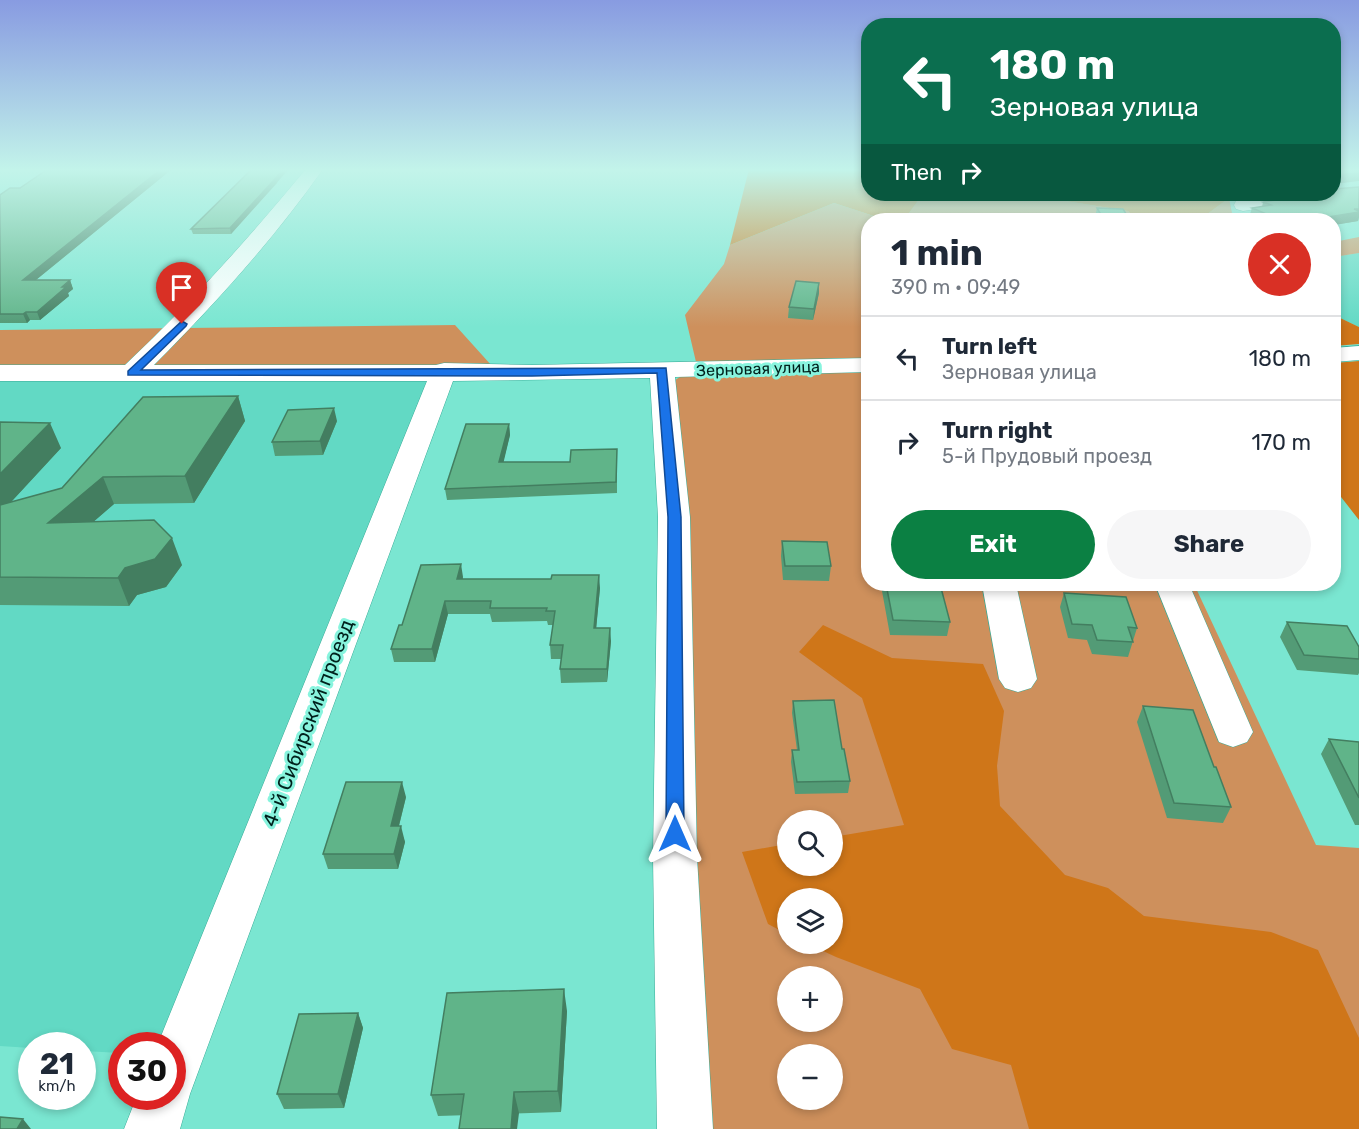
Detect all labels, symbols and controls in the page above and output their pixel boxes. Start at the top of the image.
text: 180 m [990,40,1115,90]
icon: left [891,42,969,120]
text: Зерновая улица [990,91,1199,123]
icon: right [954,156,987,189]
text: Then [891,159,942,186]
text: 1 min [891,231,983,274]
button: close [1248,233,1311,296]
pin [156,262,207,324]
icon: arrive [165,271,198,304]
text: 390 m · 09:49 [891,275,1020,299]
text: Turn left [942,333,1037,360]
icon: left [891,342,924,375]
text: 180 m [1249,345,1311,372]
street label: Зерновая улица [696,357,820,380]
text: Зерновая улица [942,360,1097,384]
text: Turn right [942,417,1052,444]
icon: right [891,426,924,459]
text: 170 m [1251,429,1311,456]
text: 5-й Прудовый проезд [942,444,1152,468]
button: Exit [891,510,1095,579]
button: Share [1107,510,1311,579]
street label: 4-й Сибирский проезд [257,616,359,830]
position arrow [643,802,707,866]
map controls [777,810,843,1110]
button: search [777,810,843,876]
button: layers [777,888,843,954]
button: + [777,966,843,1032]
speed limit sign: 30 [108,1032,186,1110]
button: − [777,1044,843,1110]
text: 21 [40,1046,74,1082]
text: km/h [38,1077,76,1095]

